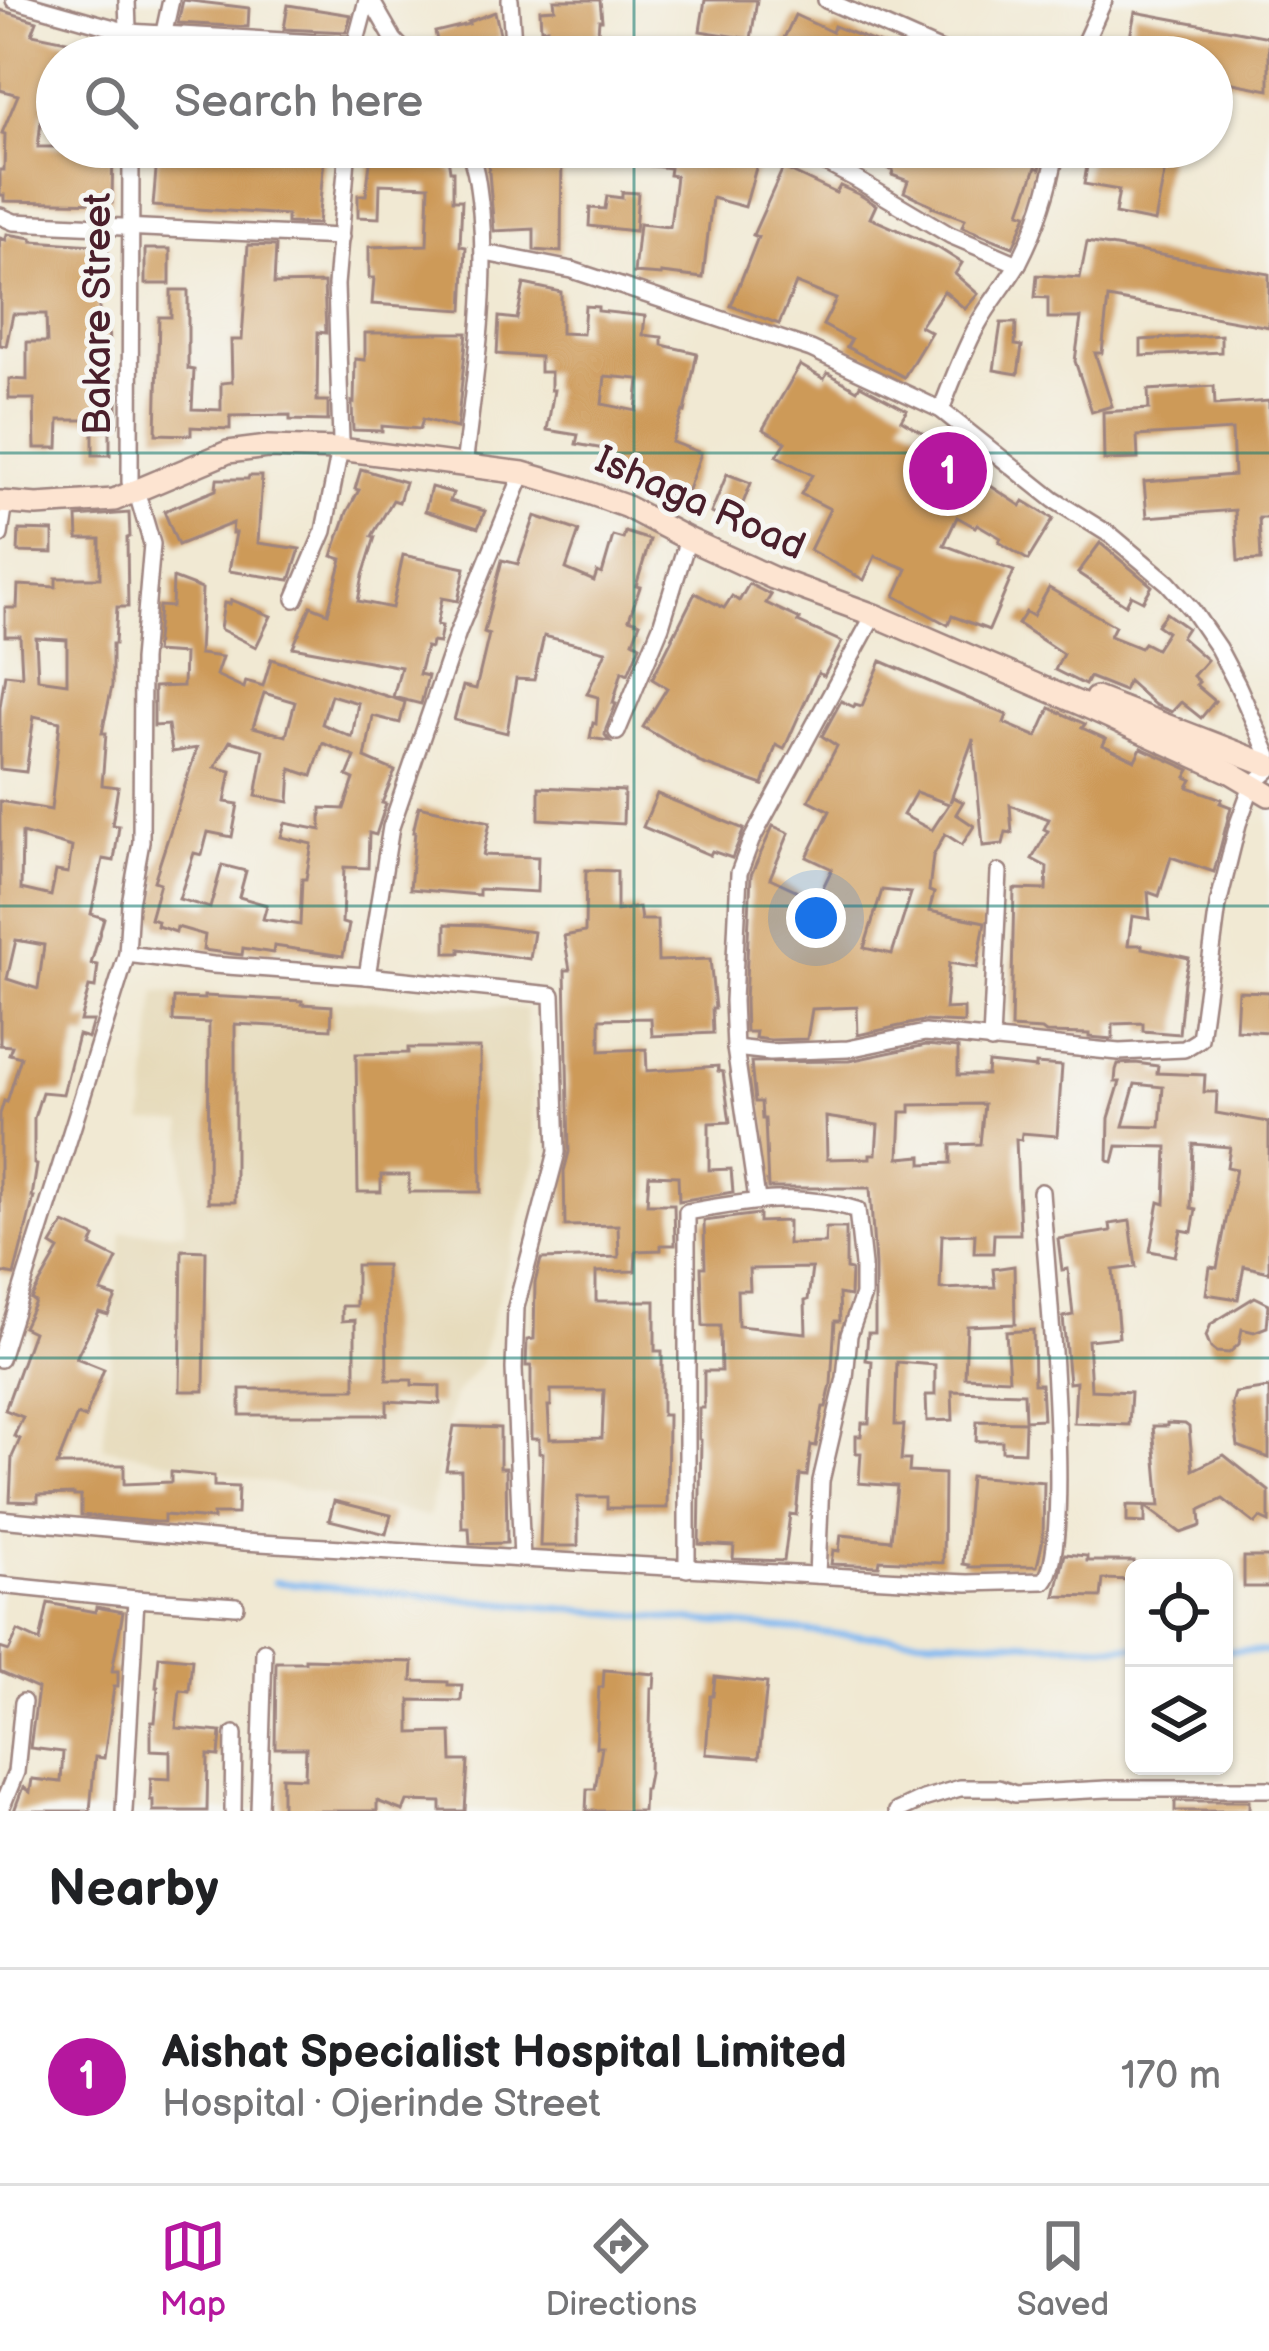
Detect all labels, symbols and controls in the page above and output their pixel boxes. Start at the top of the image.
search box [36,36,1233,168]
icon: search [78,69,144,135]
text: Search here [174,75,423,130]
street label: Bakare Street [75,193,122,435]
pin: 1 [909,426,987,516]
street label: Ishaga Road [588,437,812,571]
your location [786,888,846,948]
map controls [1125,1559,1233,1775]
button: locate [1125,1559,1233,1667]
button: layers [1125,1667,1233,1775]
text: Nearby [48,1859,219,1920]
text: Aishat Specialist Hospital Limited [162,2026,847,2081]
text: 1 [79,2053,95,2100]
text: 170 m [1121,2053,1221,2100]
text: Hospital · Ojerinde Street [162,2081,600,2128]
tab: Map [160,2213,226,2325]
tab: Directions [545,2213,697,2325]
tab: Saved [1017,2213,1109,2325]

